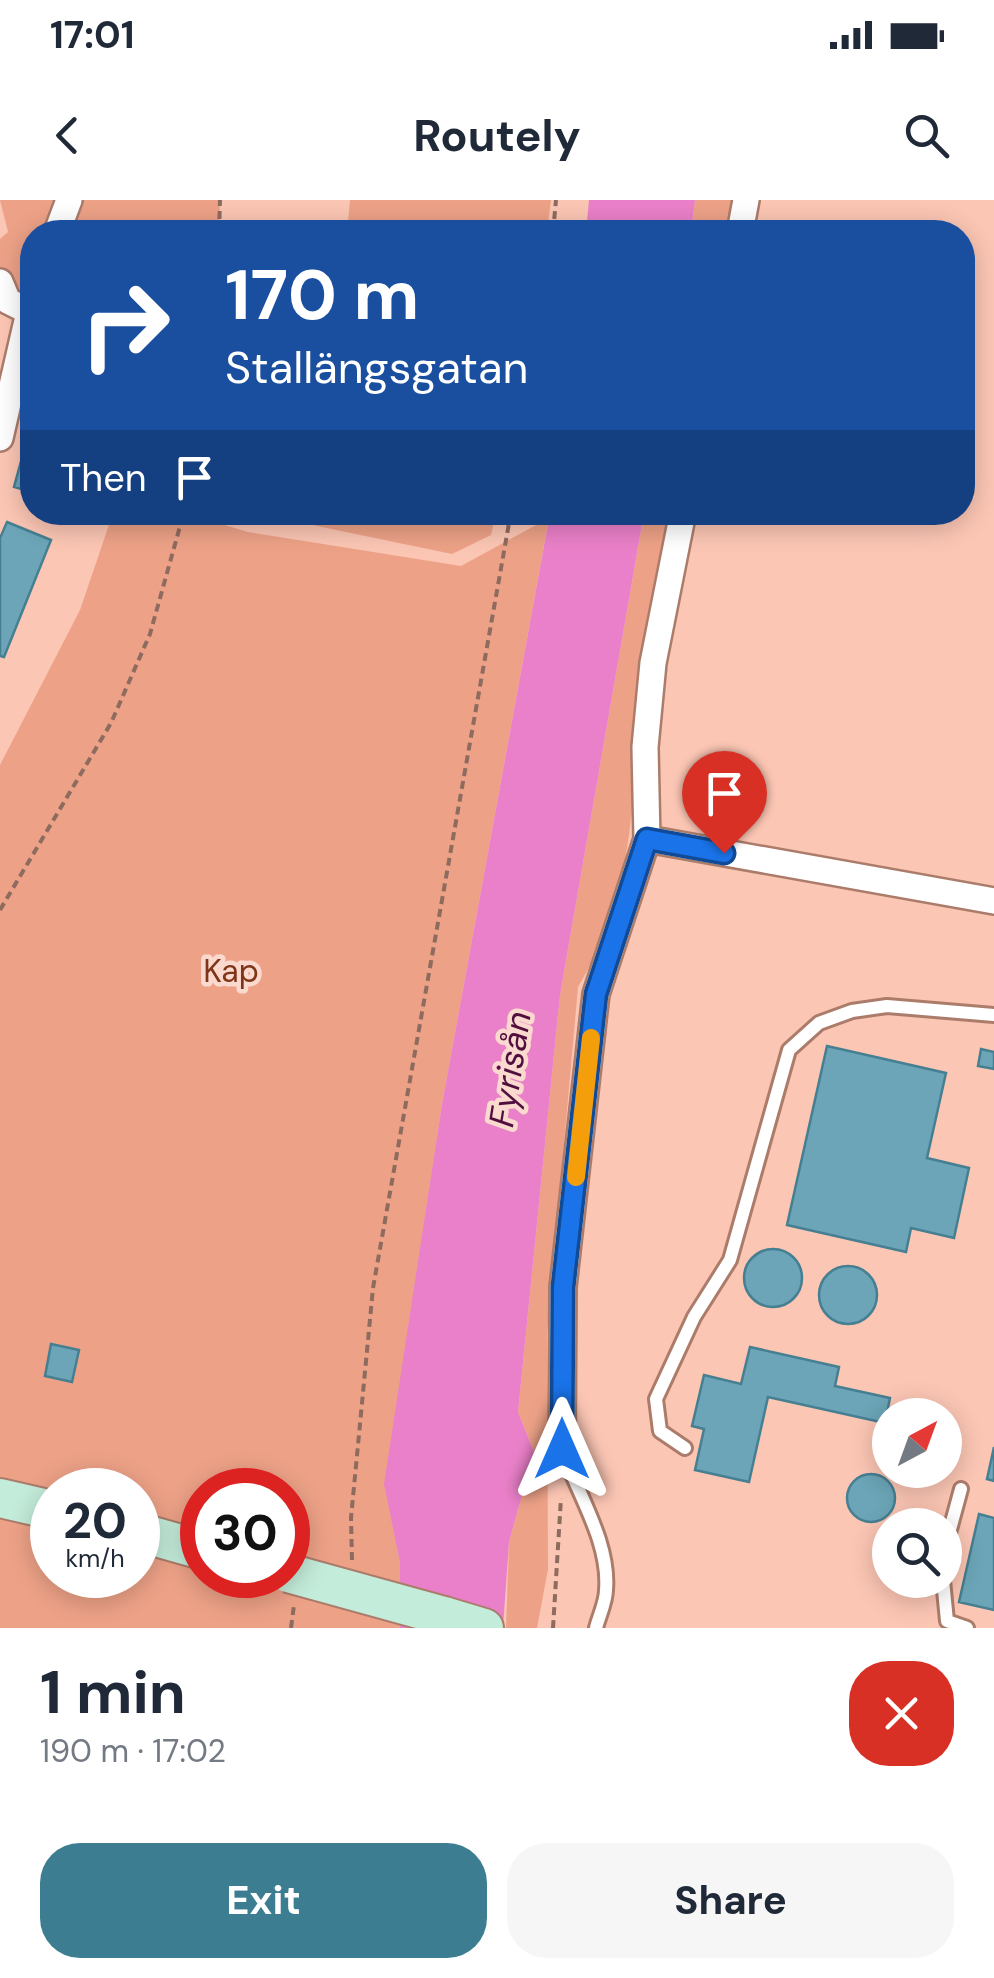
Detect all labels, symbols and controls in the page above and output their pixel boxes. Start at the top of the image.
text: 17:01 [50,10,134,60]
text: Routely [413,106,581,165]
icon: back [40,108,95,163]
icon: search [899,108,954,163]
text: 170 m [225,250,419,341]
icon: right [60,260,190,390]
text: Stallängsgatan [225,338,528,397]
icon: arrive [167,450,222,505]
text: Then [60,453,147,503]
pin [682,751,767,854]
icon: arrive [697,766,752,821]
park label: Kap [203,950,259,992]
water label: Fyrisån [478,1008,542,1130]
position arrow [510,1397,614,1501]
north arrow [872,1398,962,1488]
map controls [872,1398,962,1598]
speed limit sign: 30 [180,1468,310,1598]
text: 20 [63,1488,127,1554]
button: search [872,1508,962,1598]
text: km/h [65,1542,125,1575]
text: 1 min [40,1653,186,1732]
button: close [849,1661,954,1766]
text: 190 m · 17:02 [40,1730,226,1772]
button: Exit [40,1843,487,1958]
button: Share [507,1843,954,1958]

